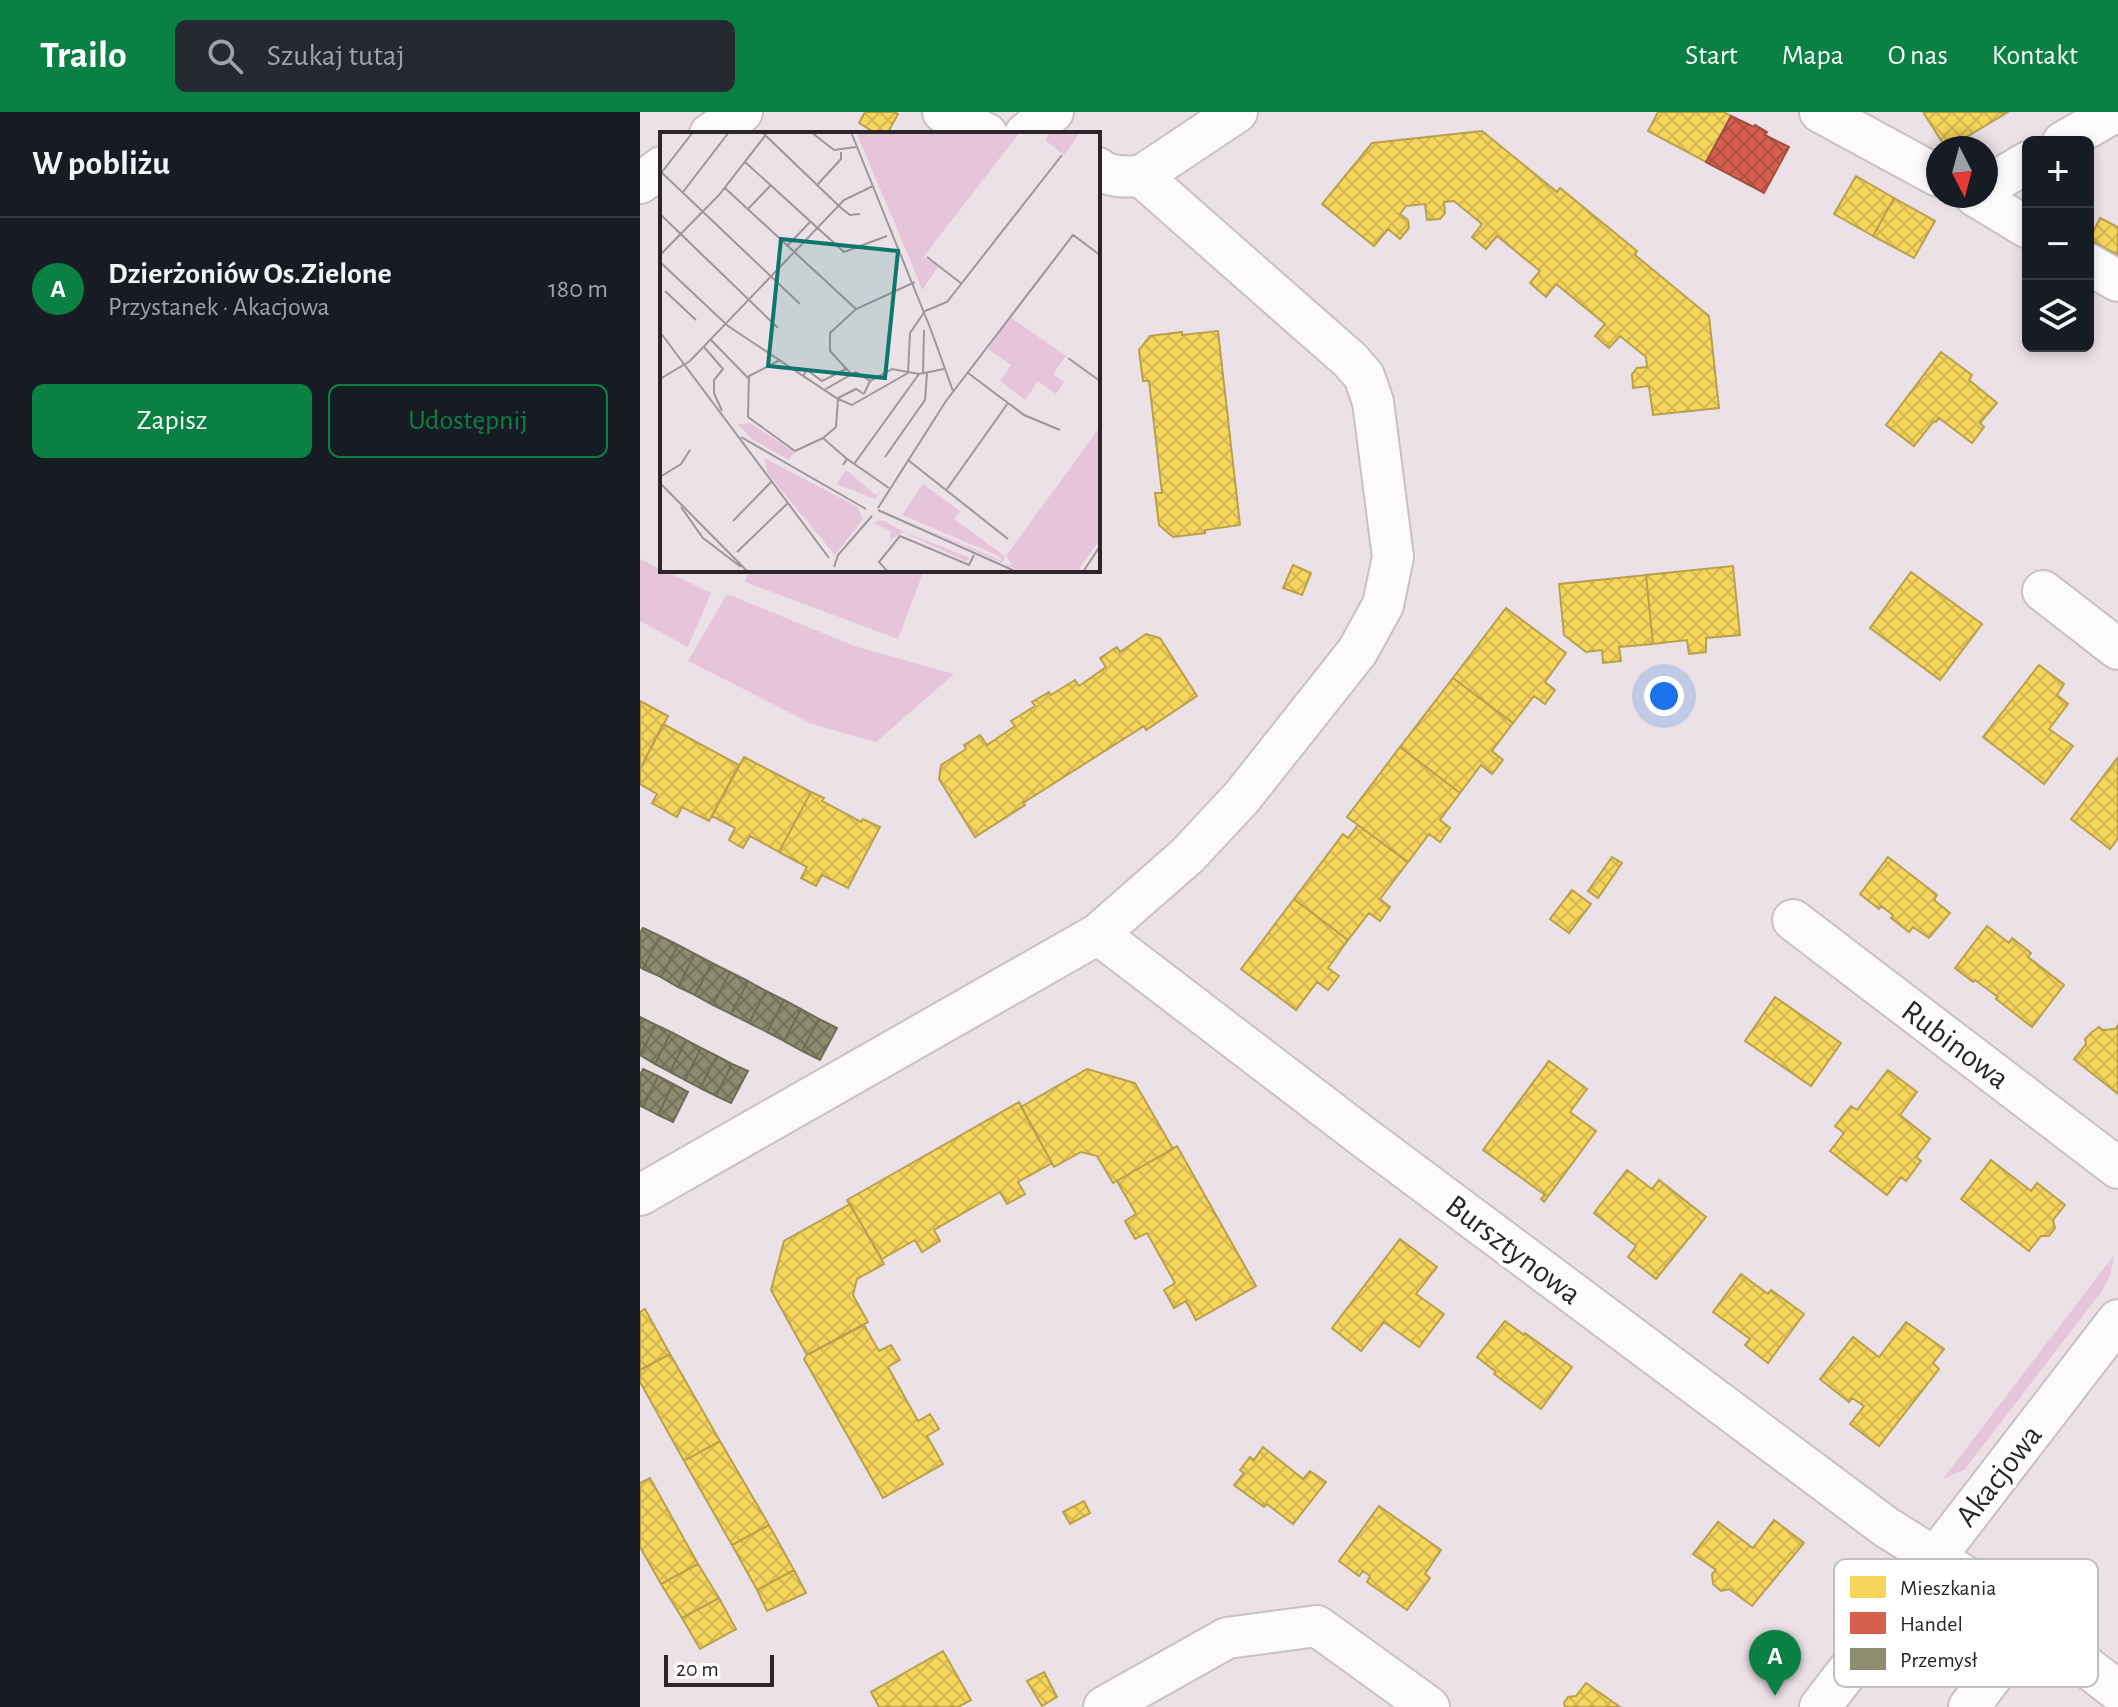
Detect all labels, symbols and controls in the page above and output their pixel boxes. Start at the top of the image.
search box [175,20,735,92]
icon: search [203,34,247,78]
text: Trailo [40,37,127,75]
text: Szukaj tutaj [267,41,405,71]
text: Start [1685,42,1738,70]
text: Mapa [1782,42,1844,70]
text: O nas [1888,42,1948,70]
text: Kontakt [1992,42,2078,70]
inset map [660,132,1100,572]
north arrow [1926,136,1998,208]
map controls [2022,136,2094,352]
button: + [2022,136,2094,208]
text: W pobliżu [32,147,170,181]
button: − [2022,208,2094,280]
text: Dzierżoniów Os.Zielone [108,259,392,289]
text: A [50,276,66,302]
text: 180 m [548,276,608,302]
button: layers [2022,280,2094,352]
text: Przystanek · Akacjowa [108,294,330,320]
button: Zapisz [32,384,312,458]
button: Udostępnij [328,384,608,458]
your location [1644,676,1684,716]
street label: Rubinowa [1896,994,2015,1095]
street label: Bursztynowa [1440,1189,1587,1311]
street label: Akacjowa [1950,1419,2048,1532]
legend [1834,1559,2098,1687]
text: Mieszkania [1900,1577,1996,1599]
text: Handel [1900,1613,1963,1635]
pin: A [1749,1630,1801,1696]
text: Przemysł [1900,1649,1978,1671]
scale bar [664,1651,774,1687]
text: 20 m [676,1658,719,1680]

